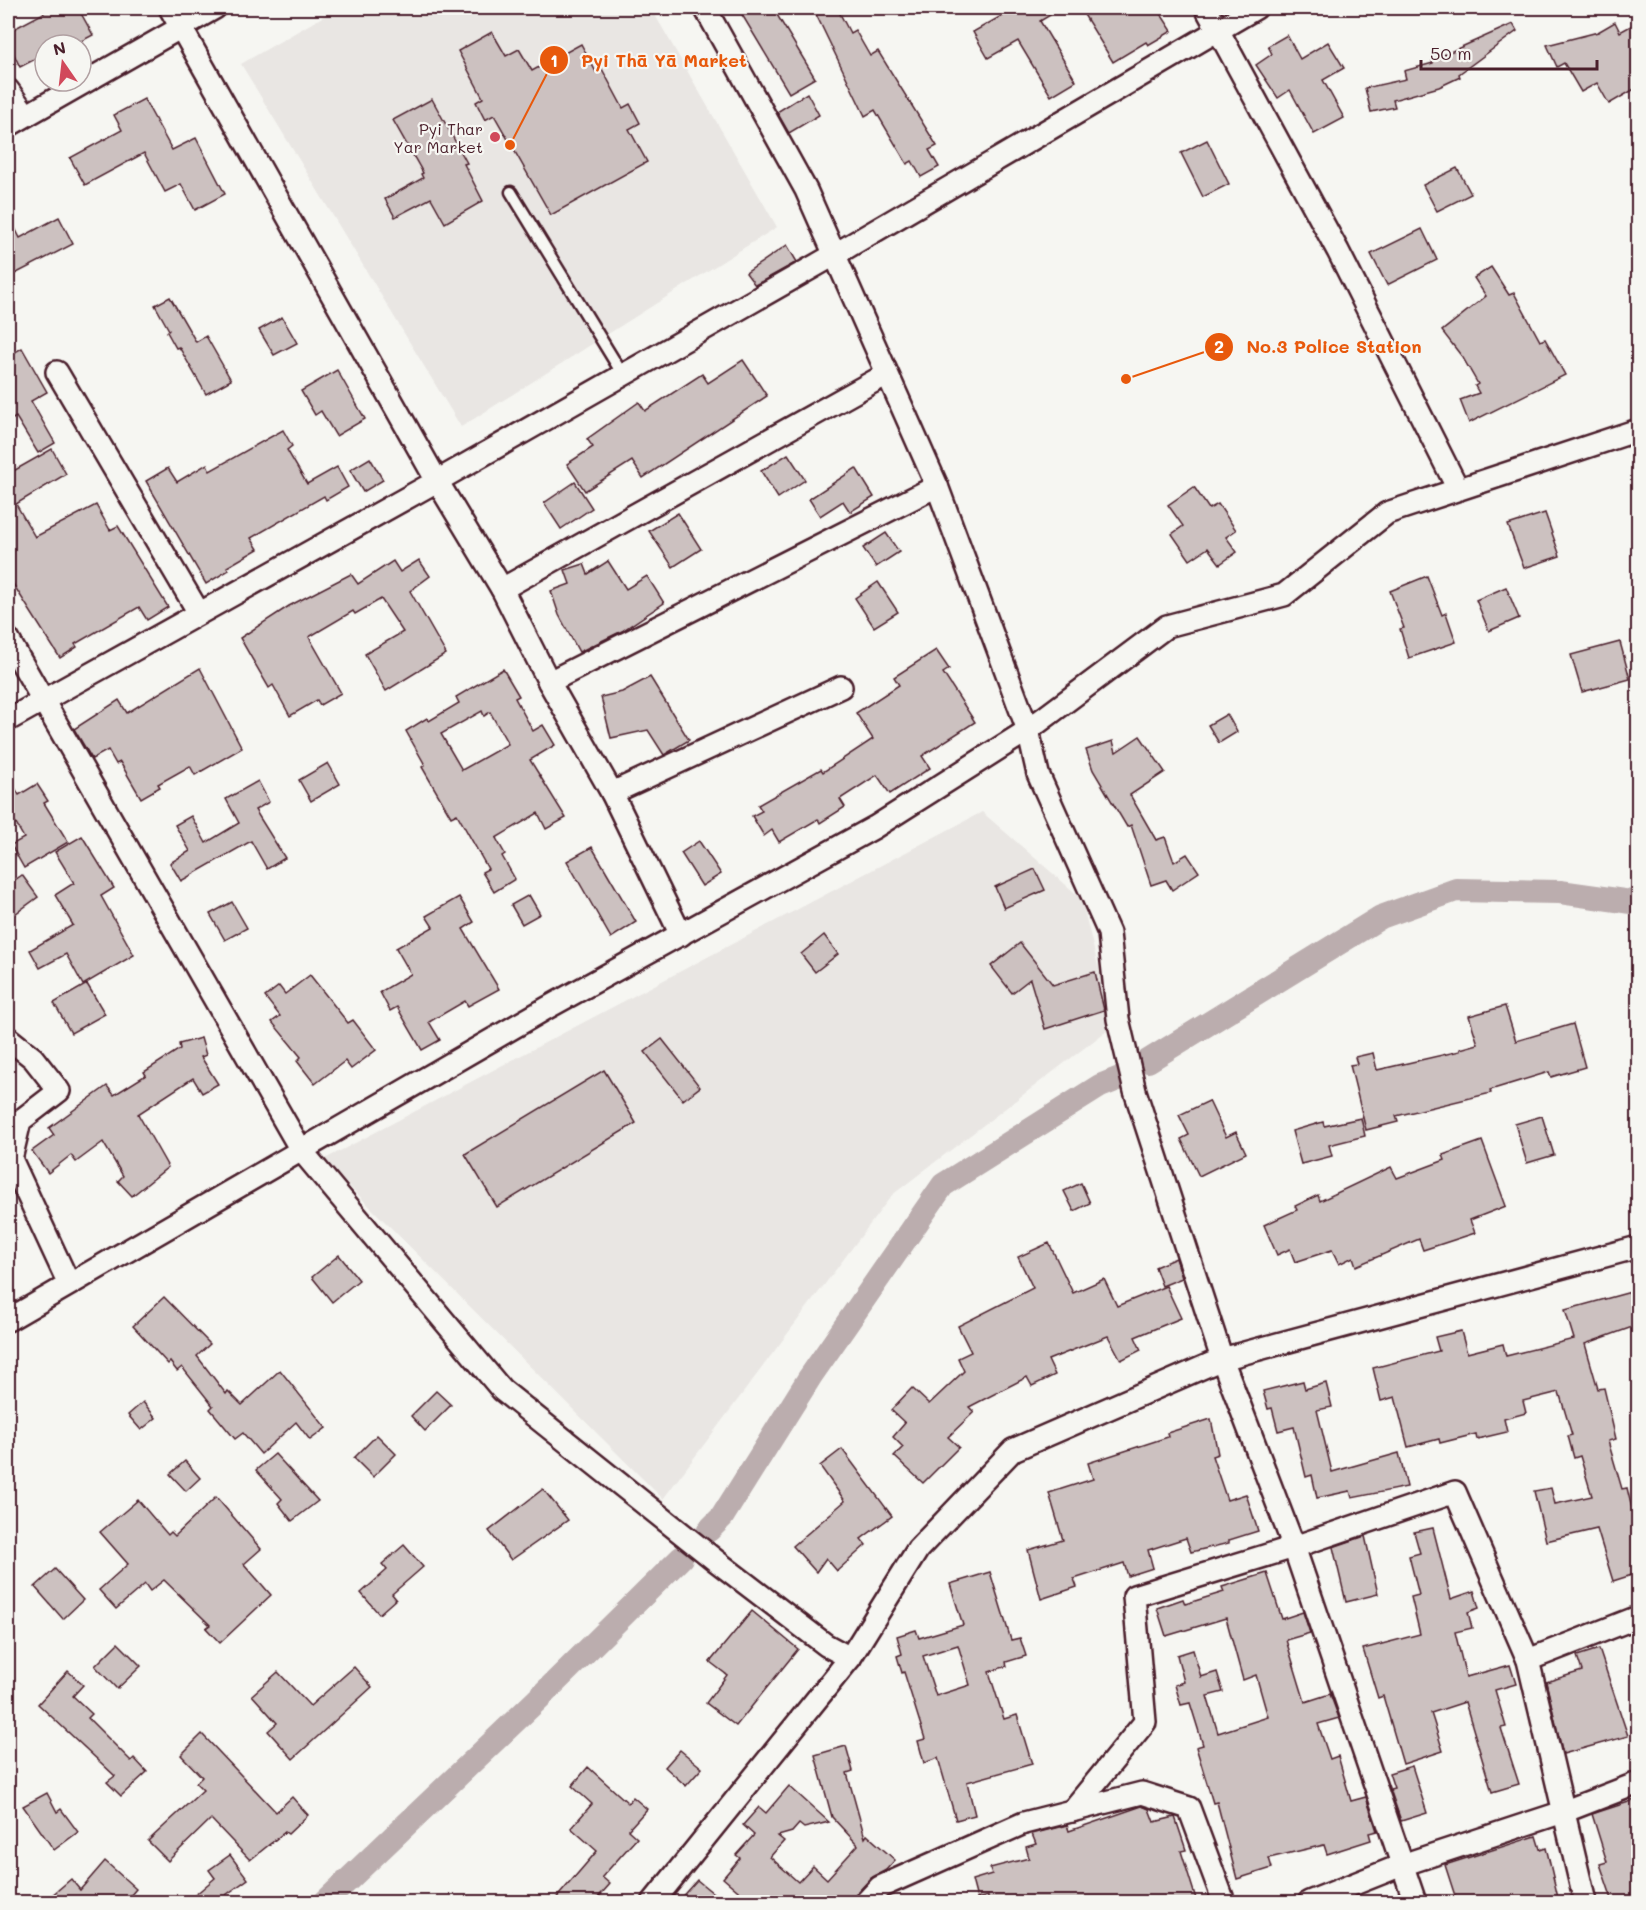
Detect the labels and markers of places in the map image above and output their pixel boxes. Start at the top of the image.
callout: Pyi Thā Yā Market [539,42,759,78]
place label: Pyi Thar Yar Market [393,118,483,157]
marker: Pyi Thar Yar Market [488,130,502,144]
callout: No.3 Police Station [1204,329,1433,365]

